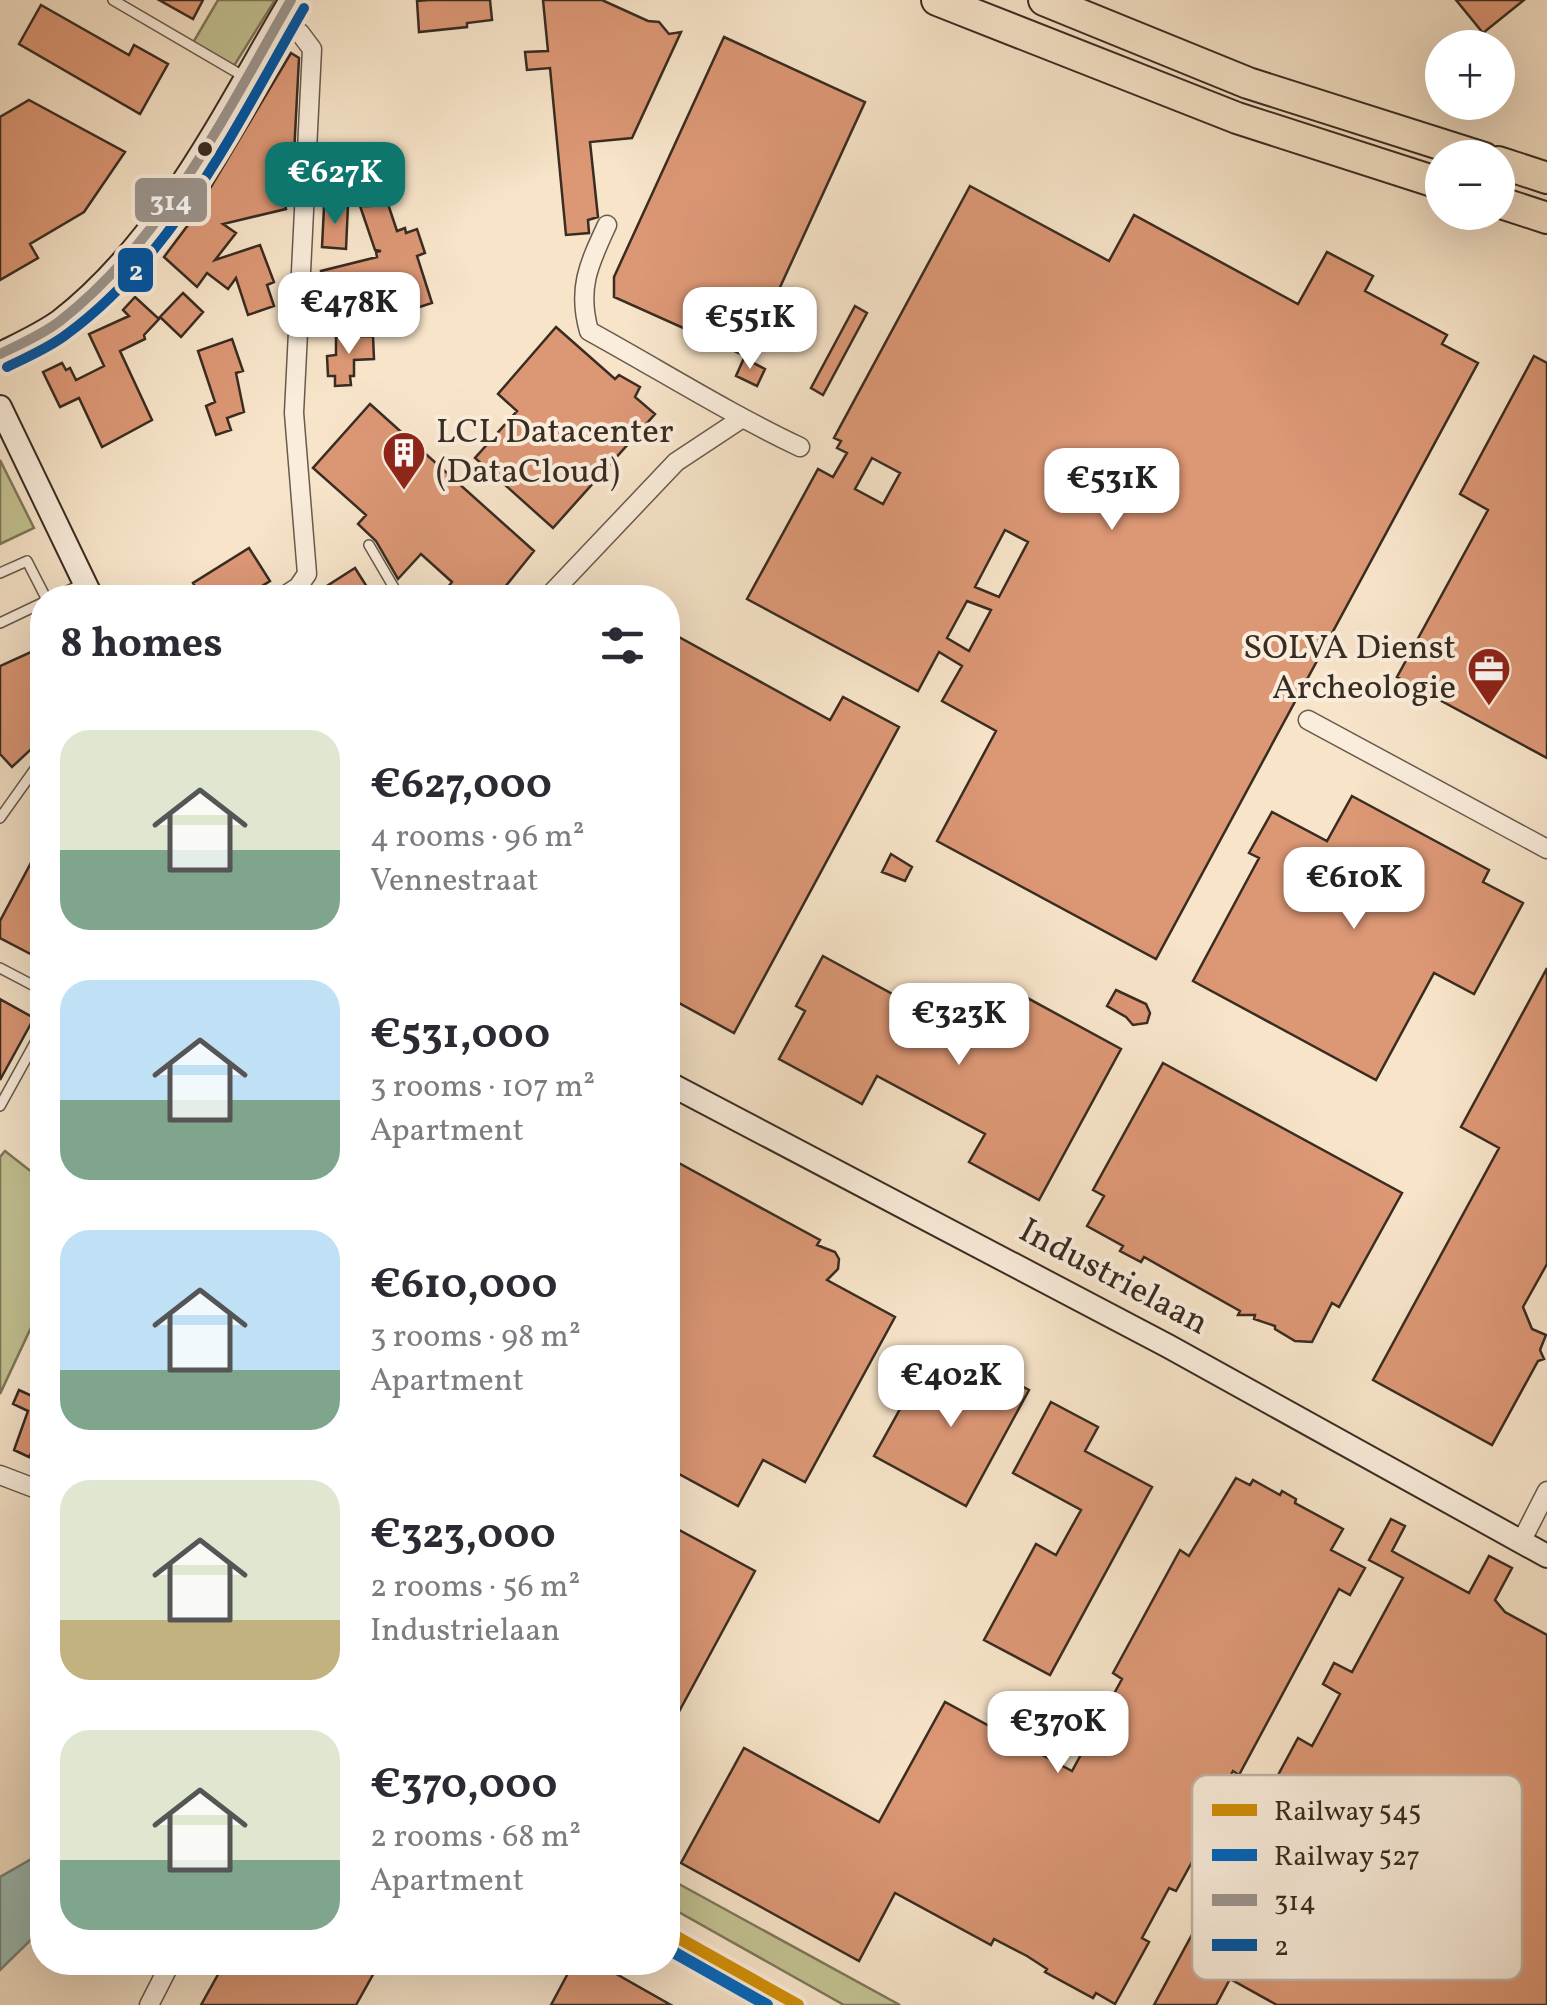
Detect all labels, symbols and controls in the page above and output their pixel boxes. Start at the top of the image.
map controls [1425,30,1515,230]
button: + [1425,30,1515,120]
unlabelled marker [195,139,215,159]
button: − [1425,140,1515,230]
pin: €627K [265,142,405,227]
text: €627K [287,152,383,196]
line badge: 314 [133,176,209,224]
text: 314 [150,183,192,222]
line badge: 2 [116,246,155,294]
text: 2 [129,253,143,292]
pin: €478K [279,272,419,357]
text: €478K [300,282,398,326]
pin: €551K [680,287,820,372]
text: €551K [705,297,795,341]
place label: LCL Datacenter (DataCloud) [436,409,674,497]
building icon: LCL Datacenter (DataCloud) [381,430,427,491]
pin: €531K [1042,448,1182,533]
text: €531K [1066,458,1158,502]
text: 8 homes [60,616,223,675]
icon: filters [595,618,650,673]
place label: SOLVA Dienst Archeologie [1243,625,1456,713]
office icon: SOLVA Dienst Archeologie [1466,646,1512,707]
text: €627,000 [370,757,552,816]
icon: home [140,770,260,890]
text: 4 rooms · 96 m² [370,816,585,860]
pin: €610K [1284,847,1424,932]
text: €610K [1306,857,1402,901]
text: Vennestraat [370,860,538,904]
pin: €323K [889,983,1029,1068]
text: €323K [911,993,1007,1037]
text: €531,000 [370,1007,550,1066]
icon: home [140,1020,260,1140]
text: 3 rooms · 107 m² [370,1066,595,1110]
text: Apartment [370,1110,524,1154]
street label: Industrielaan [1010,1208,1216,1348]
text: €610,000 [370,1257,557,1316]
icon: home [140,1270,260,1390]
text: 3 rooms · 98 m² [370,1316,581,1360]
pin: €402K [881,1345,1021,1430]
text: €402K [900,1355,1002,1399]
text: Apartment [370,1360,524,1404]
text: €323,000 [370,1507,556,1566]
icon: home [140,1520,260,1640]
text: 2 rooms · 56 m² [370,1566,580,1610]
text: Industrielaan [370,1610,560,1654]
pin: €370K [988,1691,1128,1776]
text: €370K [1010,1701,1106,1745]
text: €370,000 [370,1757,557,1816]
icon: home [140,1770,260,1890]
legend [1192,1775,1522,1980]
text: Railway 545 [1274,1793,1421,1832]
text: 2 rooms · 68 m² [370,1816,581,1860]
text: Railway 527 [1274,1838,1420,1877]
text: Apartment [370,1860,524,1904]
text: 314 [1274,1883,1316,1922]
text: 2 [1274,1928,1289,1967]

